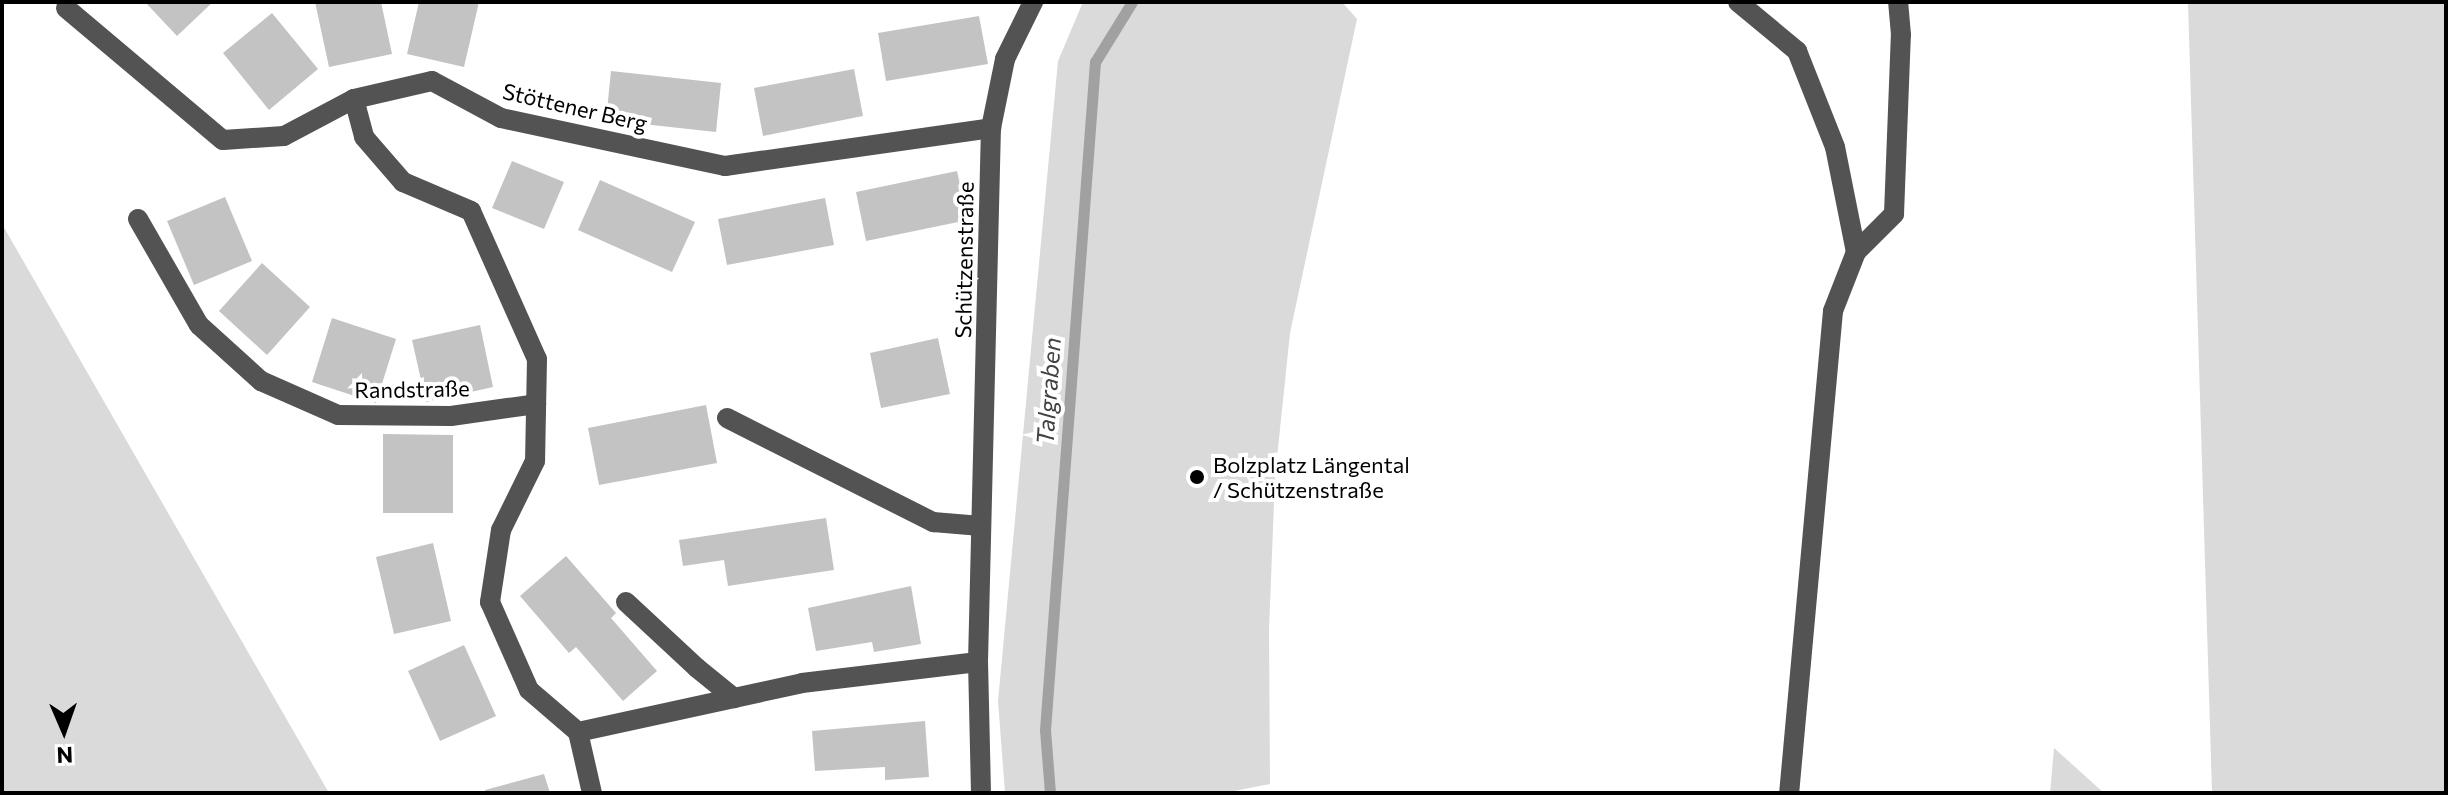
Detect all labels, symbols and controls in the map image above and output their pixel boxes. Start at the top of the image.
street label: Stöttener Berg [500,78,650,136]
street label: Schützenstraße [949,181,979,339]
water label: Talgraben [1030,336,1066,446]
street label: Randstraße [354,375,470,403]
place label: Bolzplatz Längental / Schützenstraße [1213,451,1410,502]
marker: Bolzplatz Längental / Schützenstraße [1188,468,1206,486]
north arrow [24,691,104,771]
text: N [56,742,74,769]

